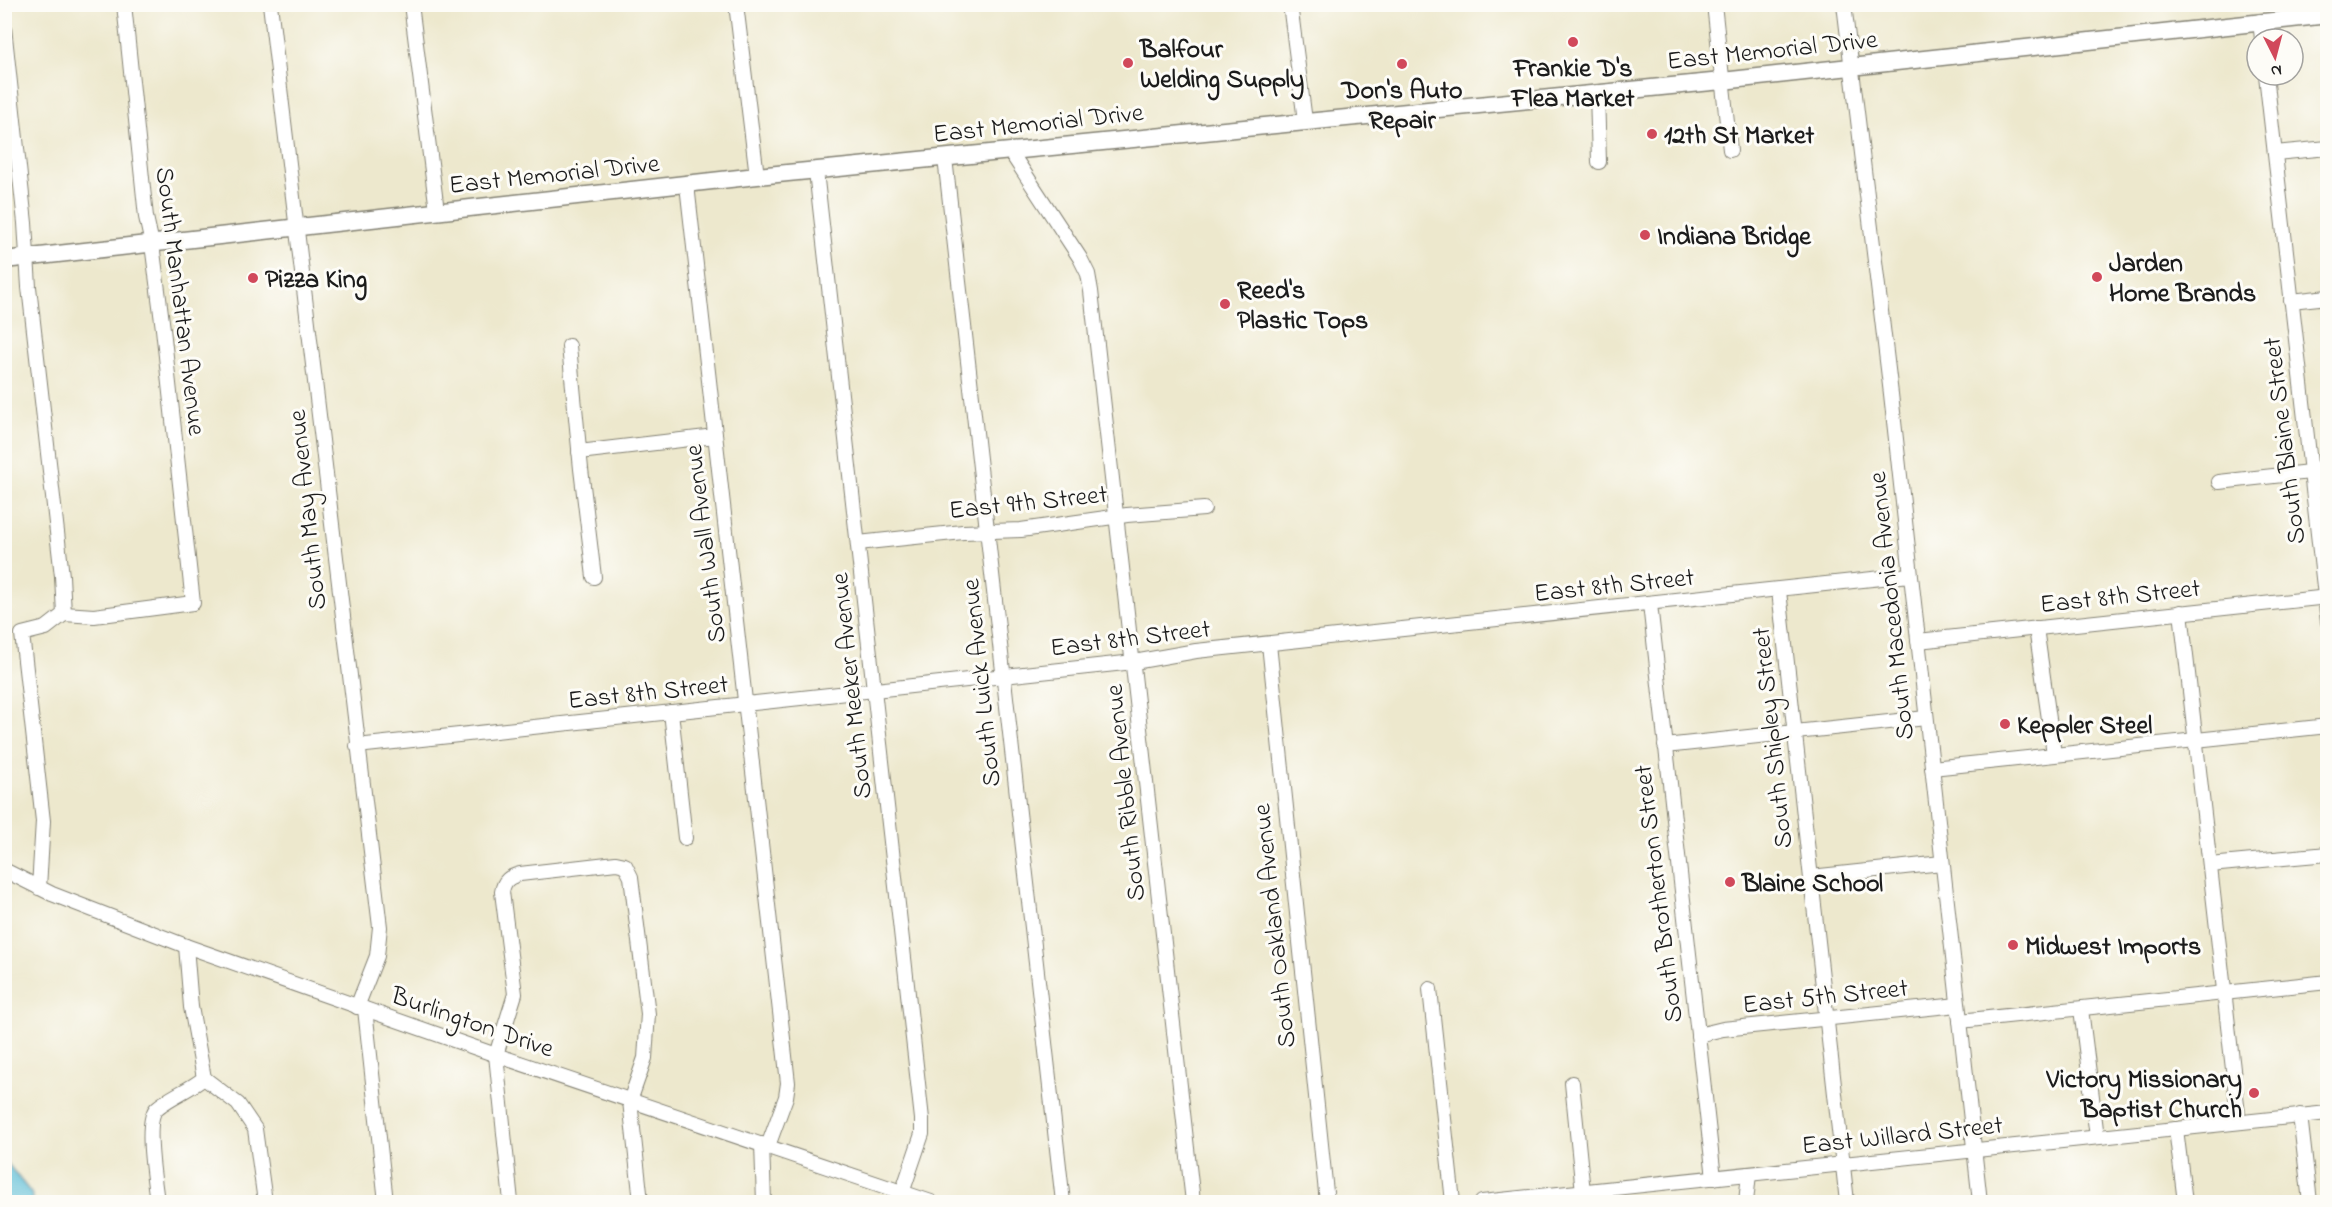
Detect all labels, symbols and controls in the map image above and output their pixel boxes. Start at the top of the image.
street label: East Memorial Drive [1665,22,1880,82]
north arrow [2245,27,2305,87]
place label: Balfour Welding Supply [1139,32,1304,101]
marker: Frankie D's Flea Market [1566,35,1580,49]
place label: Frankie D's Flea Market [1509,51,1635,119]
marker: Balfour Welding Supply [1121,56,1135,70]
marker: Don's Auto Repair [1395,57,1409,71]
text: N [2270,57,2283,82]
place label: Don's Auto Repair [1341,73,1462,141]
street label: East Memorial Drive [931,95,1146,155]
place label: 12th St Market [1664,118,1815,156]
marker: 12th St Market [1645,127,1659,141]
street label: East Memorial Drive [447,146,662,206]
street label: South Manhattan Avenue [144,165,214,438]
place label: Indiana Bridge [1657,219,1812,258]
marker: Indiana Bridge [1638,228,1652,242]
place label: Jarden Home Brands [2109,246,2256,314]
place label: Pizza King [265,262,368,301]
marker: Jarden Home Brands [2090,270,2104,284]
marker: Pizza King [246,271,260,285]
place label: Reed's Plastic Tops [1237,273,1368,341]
marker: Reed's Plastic Tops [1218,297,1232,311]
street label: South Blaine Street [2254,335,2318,546]
street label: South May Avenue [280,407,338,612]
street label: South Wall Avenue [676,442,738,645]
street label: South Macedonia Avenue [1860,469,1926,742]
street label: East 9th Street [947,477,1110,531]
street label: East 8th Street [1532,560,1697,614]
street label: South Meeker Avenue [822,570,884,801]
street label: East 8th Street [2038,571,2203,625]
street label: South Luick Avenue [953,576,1013,789]
street label: East 8th Street [1048,611,1213,669]
street label: South Shipley Street [1743,625,1804,850]
street label: East 8th Street [566,667,731,721]
street label: South Ribble Avenue [1097,682,1157,903]
place label: Keppler Steel [2017,708,2152,746]
marker: Keppler Steel [1998,717,2012,731]
street label: South Brotherton Street [1625,762,1695,1025]
street label: South Oakland Avenue [1244,801,1308,1050]
place label: Blaine School [1741,866,1883,904]
marker: Blaine School [1723,875,1737,889]
place label: Midwest Imports [2025,929,2201,967]
marker: Midwest Imports [2006,938,2020,952]
street label: East 5th Street [1741,970,1910,1026]
street label: Burlington Drive [385,978,559,1070]
place label: Victory Missionary Baptist Church [2045,1062,2242,1130]
marker: Victory Missionary Baptist Church [2247,1086,2261,1100]
street label: East Willard Street [1800,1108,2005,1166]

